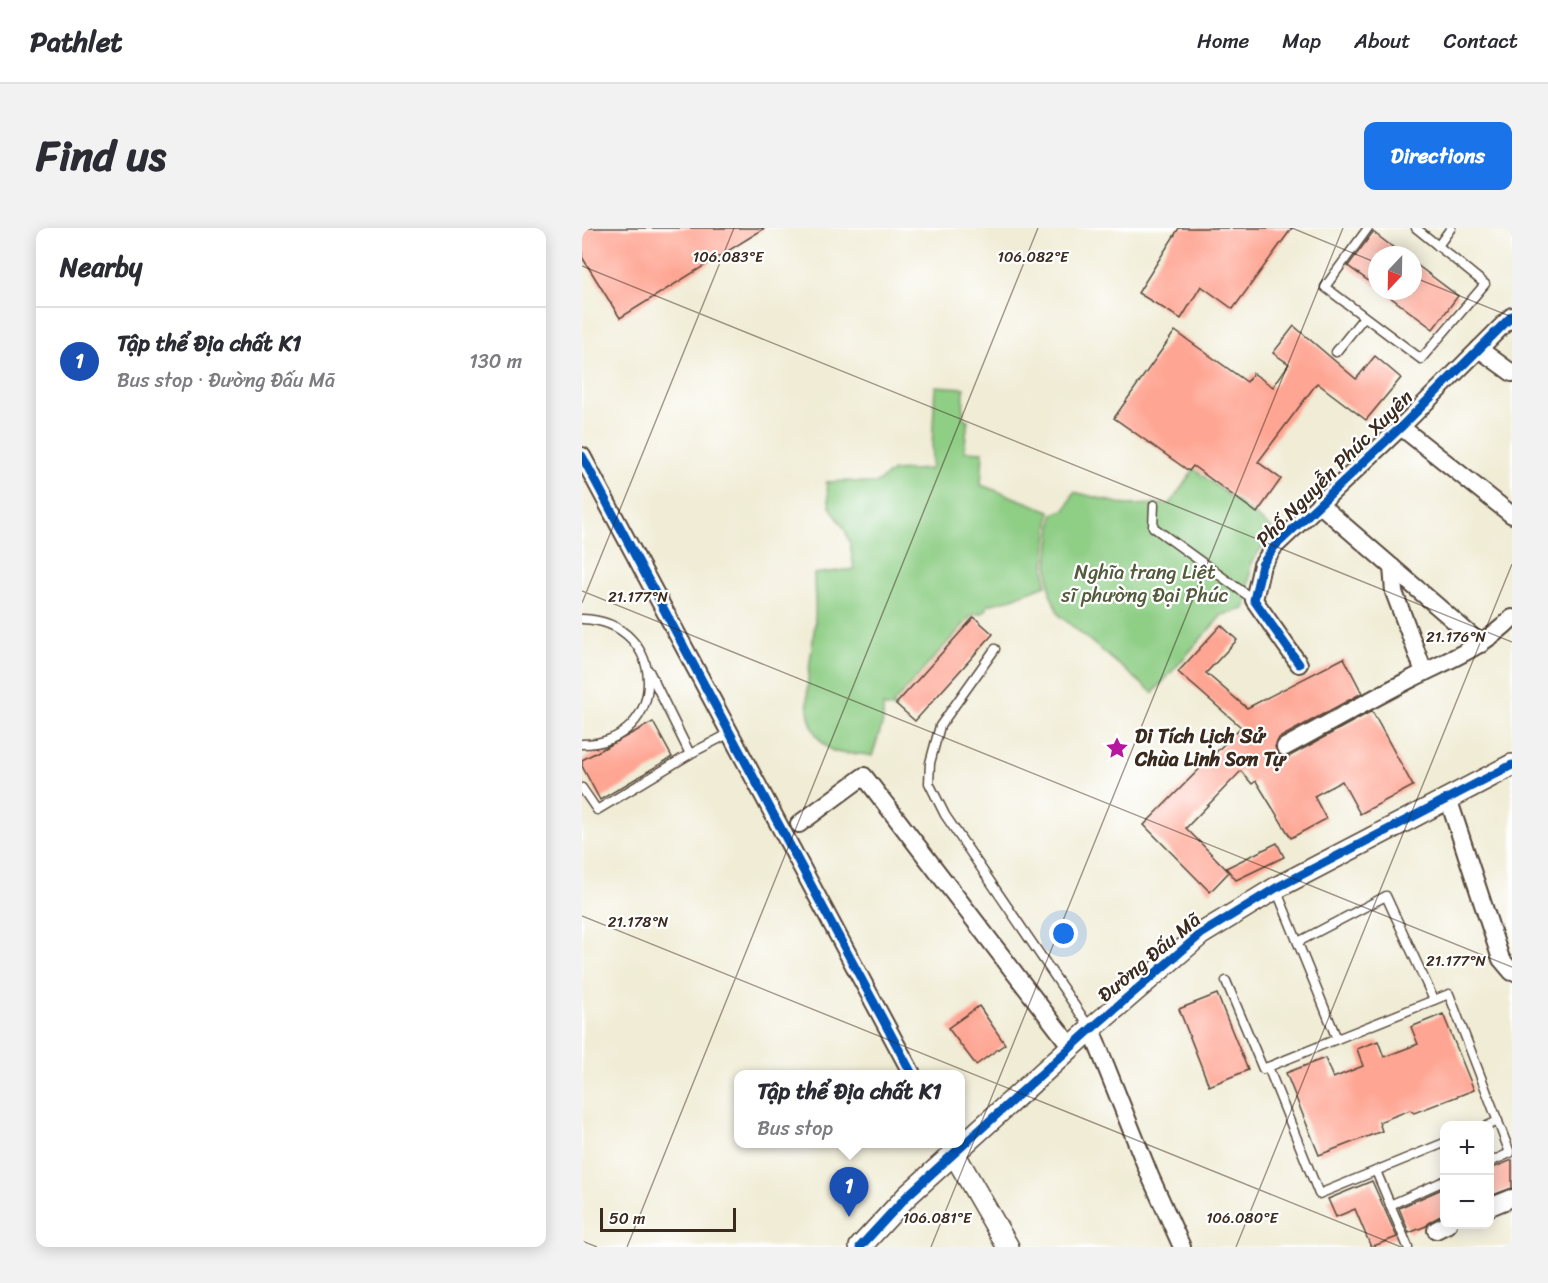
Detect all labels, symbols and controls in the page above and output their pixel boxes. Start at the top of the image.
text: Pathlet [30,17,123,66]
text: Home [1197,22,1249,60]
text: Map [1282,22,1321,60]
text: About [1354,22,1411,60]
text: Contact [1444,22,1518,60]
text: Find us [36,119,166,193]
button: Directions [1364,122,1512,190]
text: Nearby [60,244,142,290]
text: 106.083°E [693,244,765,270]
text: 106.082°E [998,244,1070,270]
north arrow [1368,246,1422,300]
text: Tập thể Địa chất K1 [117,324,302,363]
text: 1 [75,344,84,379]
text: 130 m [469,344,522,379]
text: Bus stop · Đường Đấu Mã [117,363,335,398]
street label: Phố Nguyễn Phúc Xuyên [1247,381,1422,556]
park label: Nghĩa trang Liệt sĩ phường Đại Phúc [1060,555,1229,613]
text: 21.177°N [608,584,669,610]
text: 21.176°N [1426,624,1487,650]
place label: Di Tích Lịch Sử Chùa Linh Sơn Tự [1134,719,1287,777]
place icon: Di Tích Lịch Sử Chùa Linh Sơn Tự [1104,735,1130,761]
street label: Đường Đấu Mã [1090,903,1210,1011]
text: 21.178°N [608,909,669,935]
your location [1049,919,1078,948]
text: 21.177°N [1426,948,1487,974]
popup [734,1070,965,1148]
text: Tập thể Địa chất K1 [757,1072,942,1111]
text: Bus stop [757,1111,833,1146]
map controls [1440,1121,1494,1229]
button: + [1440,1121,1494,1175]
pin: 1 [830,1168,868,1217]
button: − [1440,1175,1494,1229]
text: 50 m [609,1204,645,1233]
scale bar [600,1205,736,1232]
text: 106.081°E [903,1205,973,1231]
text: 106.080°E [1206,1205,1280,1231]

